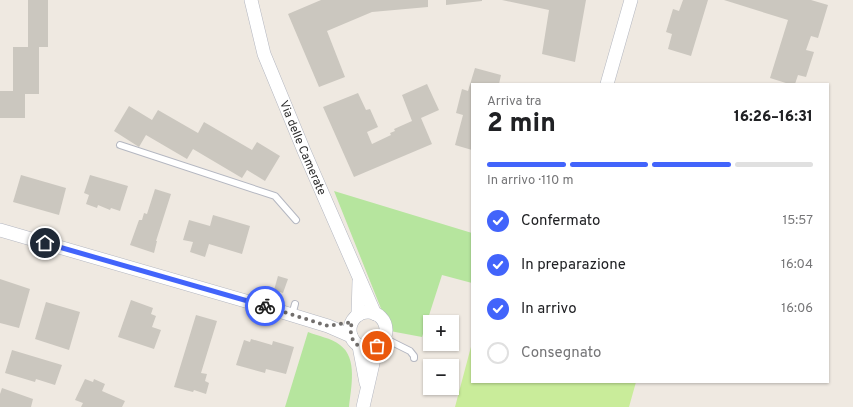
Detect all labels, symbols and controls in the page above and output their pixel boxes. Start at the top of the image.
text: Arriva tra [487,94,541,110]
street label: Via delle Camerate [275,98,329,198]
text: 2 min [487,108,556,141]
text: 16:26–16:31 [734,108,813,127]
text: In arrivo · 110 m [487,173,573,189]
icon: check [487,210,509,232]
text: Confermato [521,212,600,231]
text: 15:57 [782,213,813,229]
pin [28,226,62,260]
icon: home [34,232,56,254]
icon: check [487,254,509,276]
text: In preparazione [521,256,626,275]
text: 16:04 [781,257,813,273]
courier [245,286,285,326]
icon: bike [254,295,276,317]
icon: check [487,298,509,320]
text: In arrivo [521,300,577,319]
text: 16:06 [781,301,813,317]
map controls [423,315,459,395]
button: + [423,315,459,351]
pin [360,329,394,363]
icon: bag [366,335,388,357]
text: Consegnato [521,344,601,363]
button: − [423,359,459,395]

